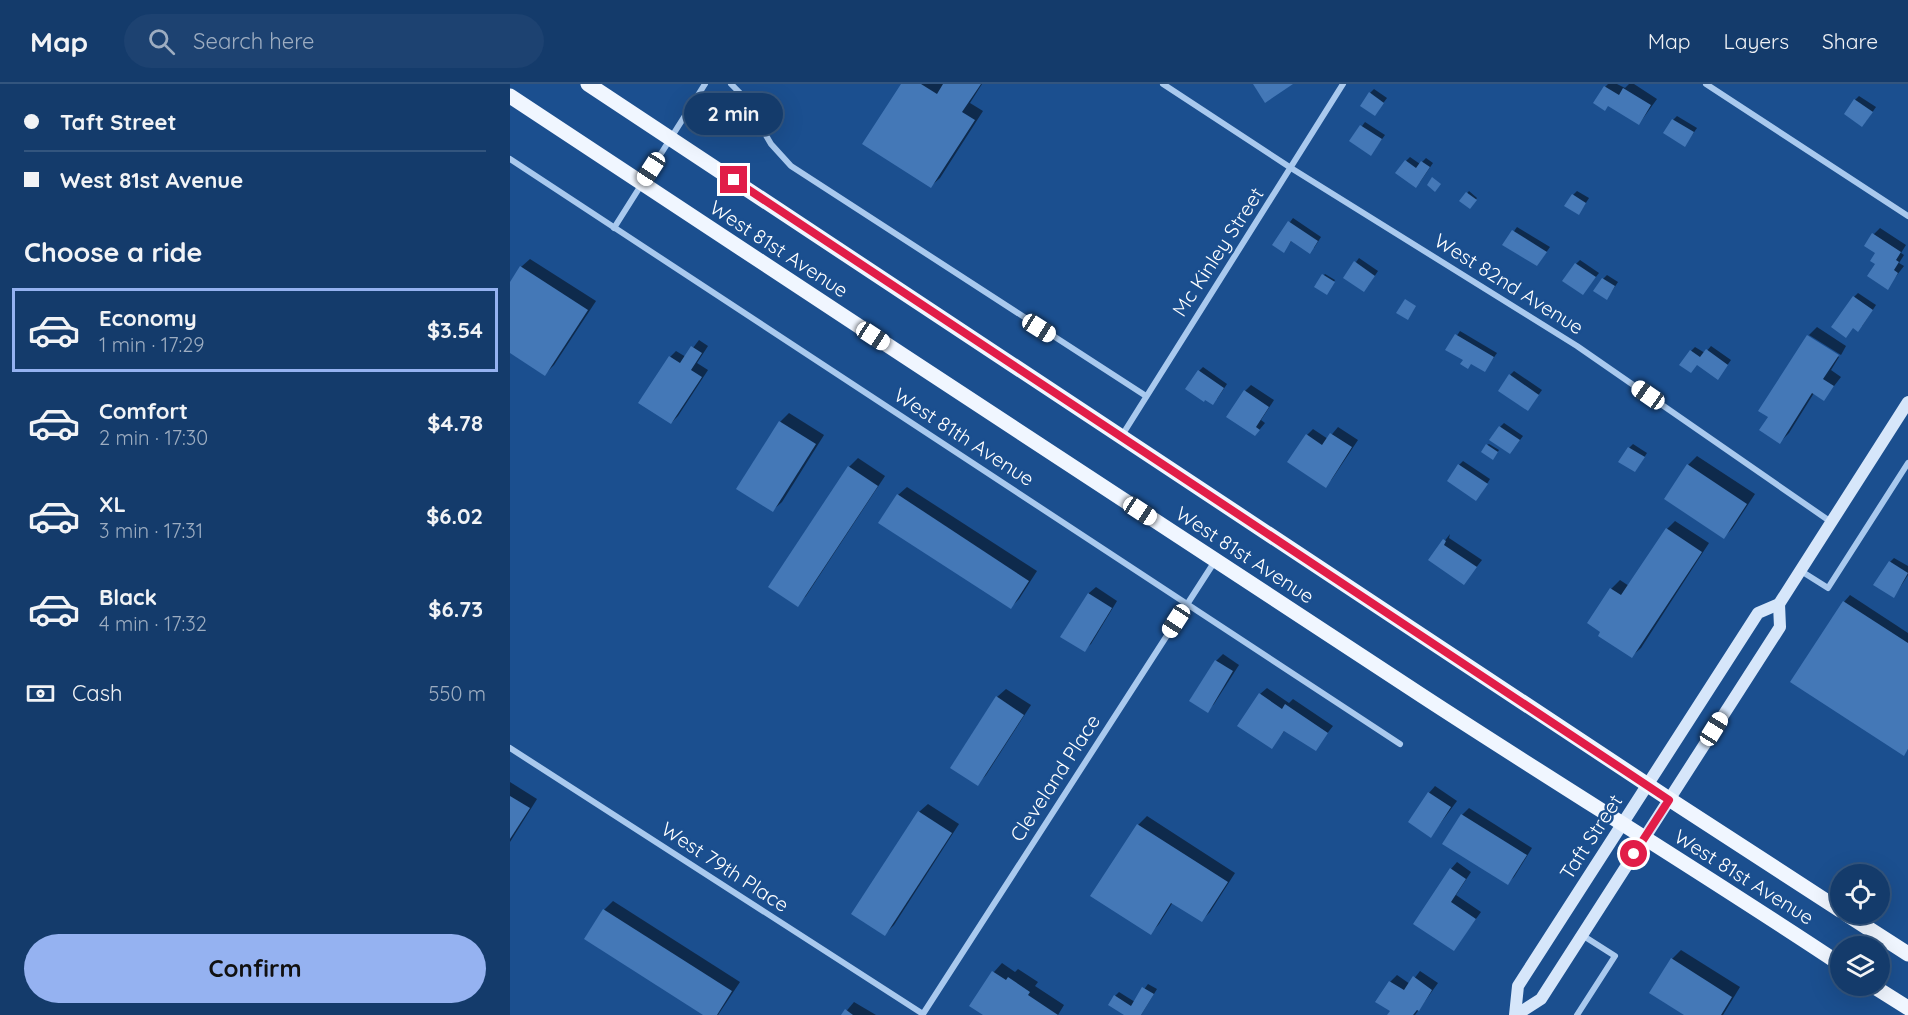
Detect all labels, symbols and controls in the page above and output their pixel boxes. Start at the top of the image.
search box [124,14,544,68]
text: Map [30,24,88,59]
icon: search [145,25,178,58]
text: Search here [193,27,315,55]
text: Map [1648,28,1691,54]
text: Layers [1724,28,1789,54]
text: Share [1822,28,1878,54]
callout: 2 min [684,93,784,135]
text: 2 min [707,101,760,126]
text: Taft Street [60,108,176,136]
car [634,149,668,189]
text: West 81st Avenue [60,166,243,194]
route end [720,166,747,193]
street label: Mc Kinley Street [1167,182,1269,321]
street label: West 81st Avenue [705,194,853,303]
street label: West 82nd Avenue [1430,228,1589,340]
text: Choose a ride [24,235,202,269]
icon: car [27,303,81,357]
text: Economy [99,304,197,332]
car [1019,311,1059,345]
text: $3.54 [427,316,483,344]
car [853,319,893,353]
text: 1 min · 17:29 [99,332,204,357]
car [1628,377,1668,413]
street label: West 81th Avenue [889,382,1039,491]
icon: car [27,396,81,450]
text: Comfort [99,397,188,425]
text: $4.78 [427,409,483,437]
text: 2 min · 17:30 [99,425,208,450]
icon: car [27,489,81,543]
text: XL [99,490,126,518]
car [1120,494,1160,528]
street label: West 81st Avenue [1171,500,1319,609]
text: $6.02 [426,502,483,530]
text: 3 min · 17:31 [99,518,203,543]
icon: car [27,582,81,636]
text: Black [99,583,157,611]
text: $6.73 [428,595,483,623]
car [1159,601,1193,641]
text: 4 min · 17:32 [99,611,207,636]
icon: cash [24,677,57,710]
text: Cash [72,679,123,707]
text: 550 m [429,681,486,706]
street label: Cleveland Place [1004,709,1105,846]
car [1697,709,1731,749]
street label: Taft Street [1554,789,1627,884]
street label: West 79th Place [657,816,794,917]
street label: West 81st Avenue [1670,824,1819,930]
route start [1620,840,1647,867]
map controls [1830,864,1890,996]
button: locate [1830,864,1890,924]
button: Confirm [24,934,486,1003]
button: layers [1830,936,1890,996]

